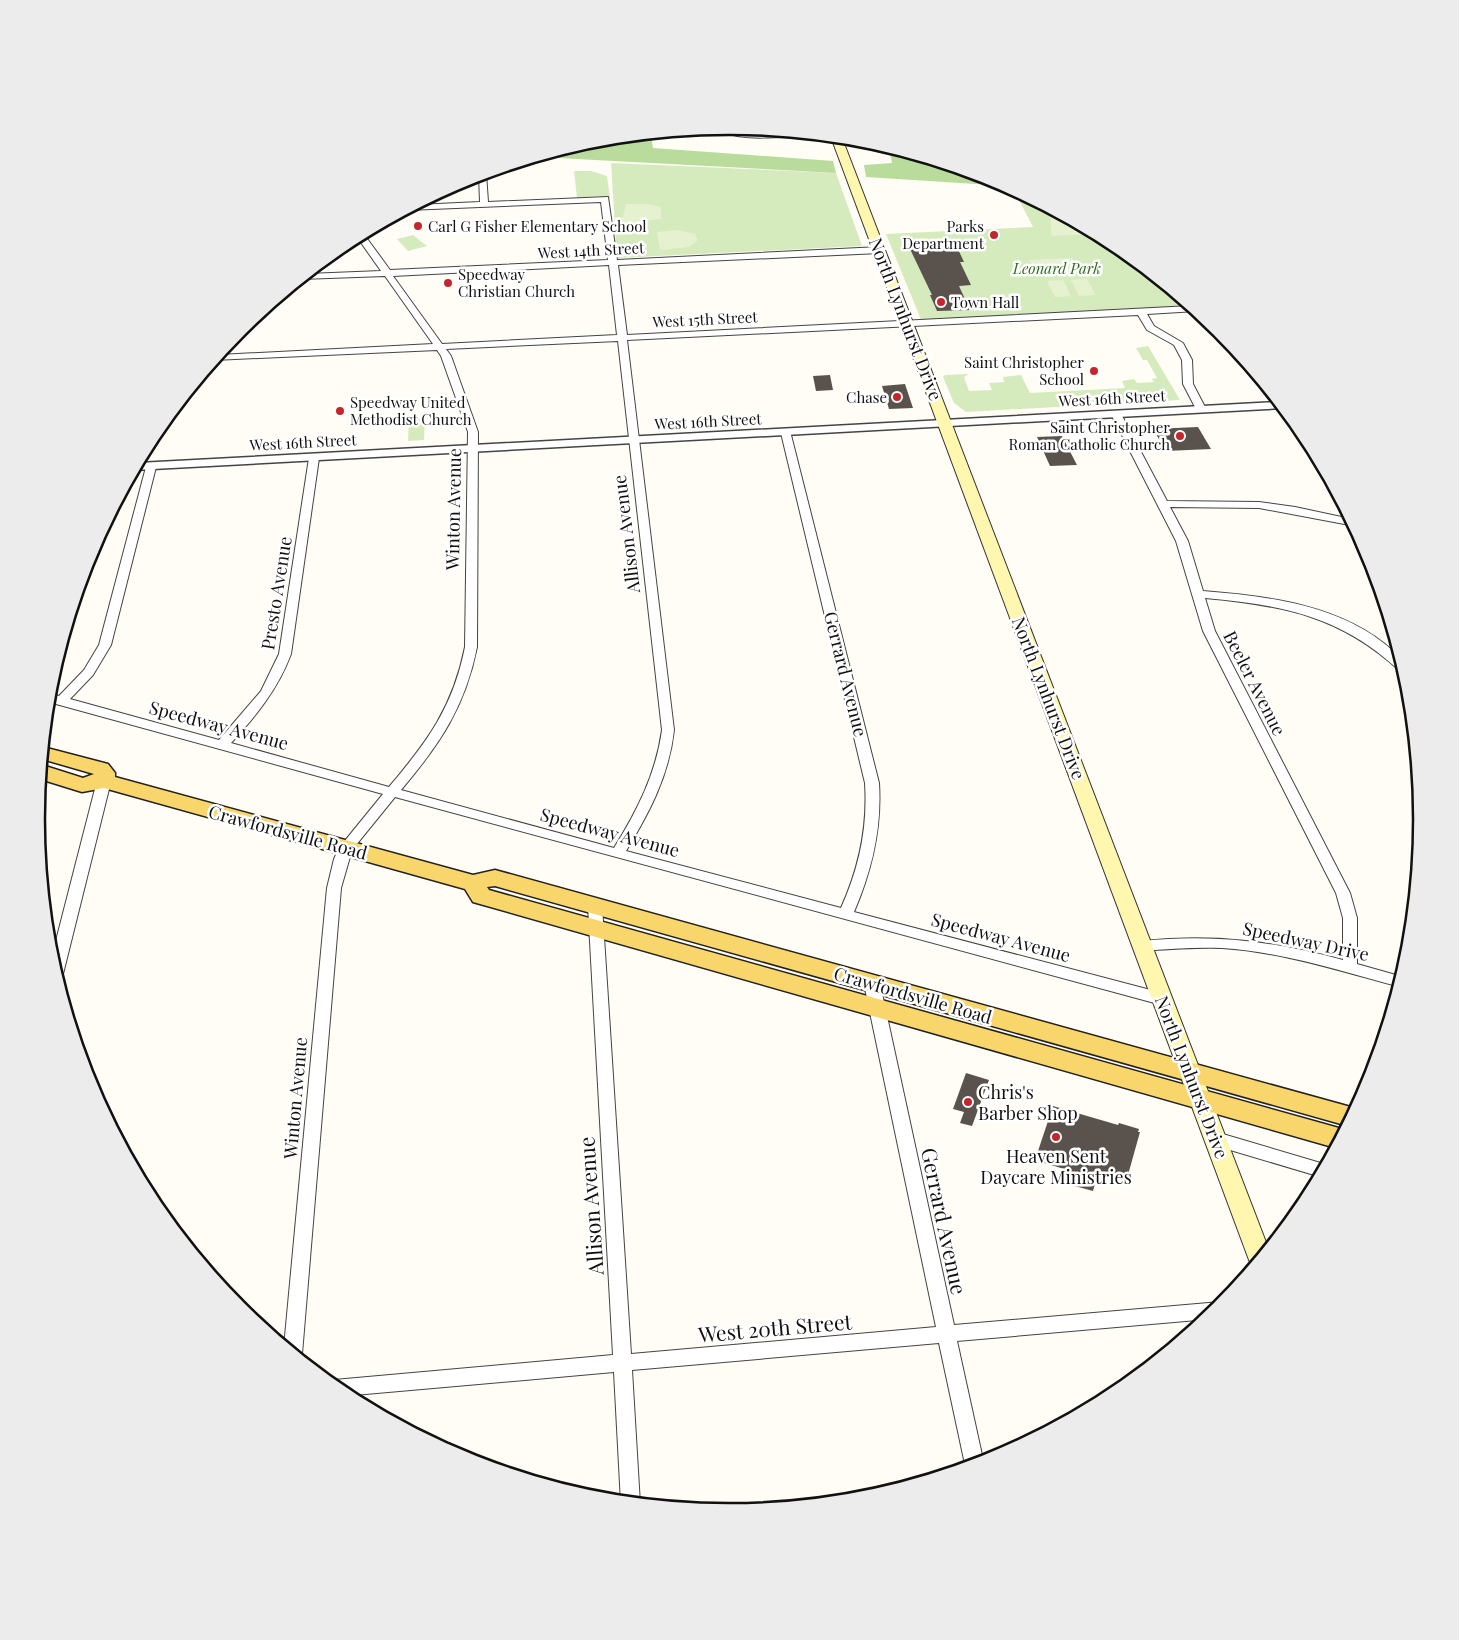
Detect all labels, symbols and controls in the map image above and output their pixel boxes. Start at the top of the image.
place label: Carl G Fisher Elementary School [428,216,647,236]
place label: Parks Department [902,216,985,253]
marker: Carl G Fisher Elementary School [412,220,424,232]
marker: Parks Department [988,229,1000,241]
street label: North Lynhurst Drive [864,234,948,404]
street label: West 14th Street [536,237,645,263]
park label: Leonard Park [1012,258,1101,278]
place label: Speedway Christian Church [458,264,575,301]
marker: Speedway Christian Church [442,277,454,289]
place label: Town Hall [951,292,1019,312]
marker: Town Hall [935,296,947,308]
street label: West 15th Street [651,306,759,332]
place label: Saint Christopher School [964,352,1084,389]
marker: Saint Christopher School [1088,365,1100,377]
street label: West 16th Street [1057,385,1167,411]
place label: Chase [846,387,887,407]
marker: Chase [891,391,903,403]
place label: Speedway United Methodist Church [350,392,472,429]
marker: Speedway United Methodist Church [334,405,346,417]
street label: West 16th Street [653,408,763,434]
place label: Saint Christopher Roman Catholic Church [1009,417,1170,454]
street label: West 16th Street [248,429,358,455]
marker: Saint Christopher Roman Catholic Church [1174,430,1186,442]
street label: Winton Avenue [440,448,466,571]
street label: Allison Avenue [607,474,645,595]
street label: Presto Avenue [255,534,297,652]
street label: Gerrard Avenue [819,609,873,739]
street label: North Lynhurst Drive [1007,613,1091,783]
street label: Beeler Avenue [1218,627,1292,739]
street label: Speedway Avenue [147,695,291,755]
street label: Crawfordsville Road [206,799,371,865]
street label: Speedway Avenue [538,802,682,862]
street label: Speedway Avenue [929,907,1073,967]
street label: Speedway Drive [1241,916,1371,966]
street label: Crawfordsville Road [831,961,995,1029]
street label: North Lynhurst Drive [1150,992,1234,1162]
street label: Winton Avenue [278,1036,312,1161]
place label: Chris's Barber Shop [978,1080,1078,1125]
marker: Chris's Barber Shop [962,1096,974,1108]
marker: Heaven Sent Daycare Ministries [1050,1131,1062,1143]
street label: Allison Avenue [571,1136,609,1277]
place label: Heaven Sent Daycare Ministries [980,1144,1132,1189]
street label: Gerrard Avenue [916,1145,974,1297]
street label: West 20th Street [696,1306,853,1348]

